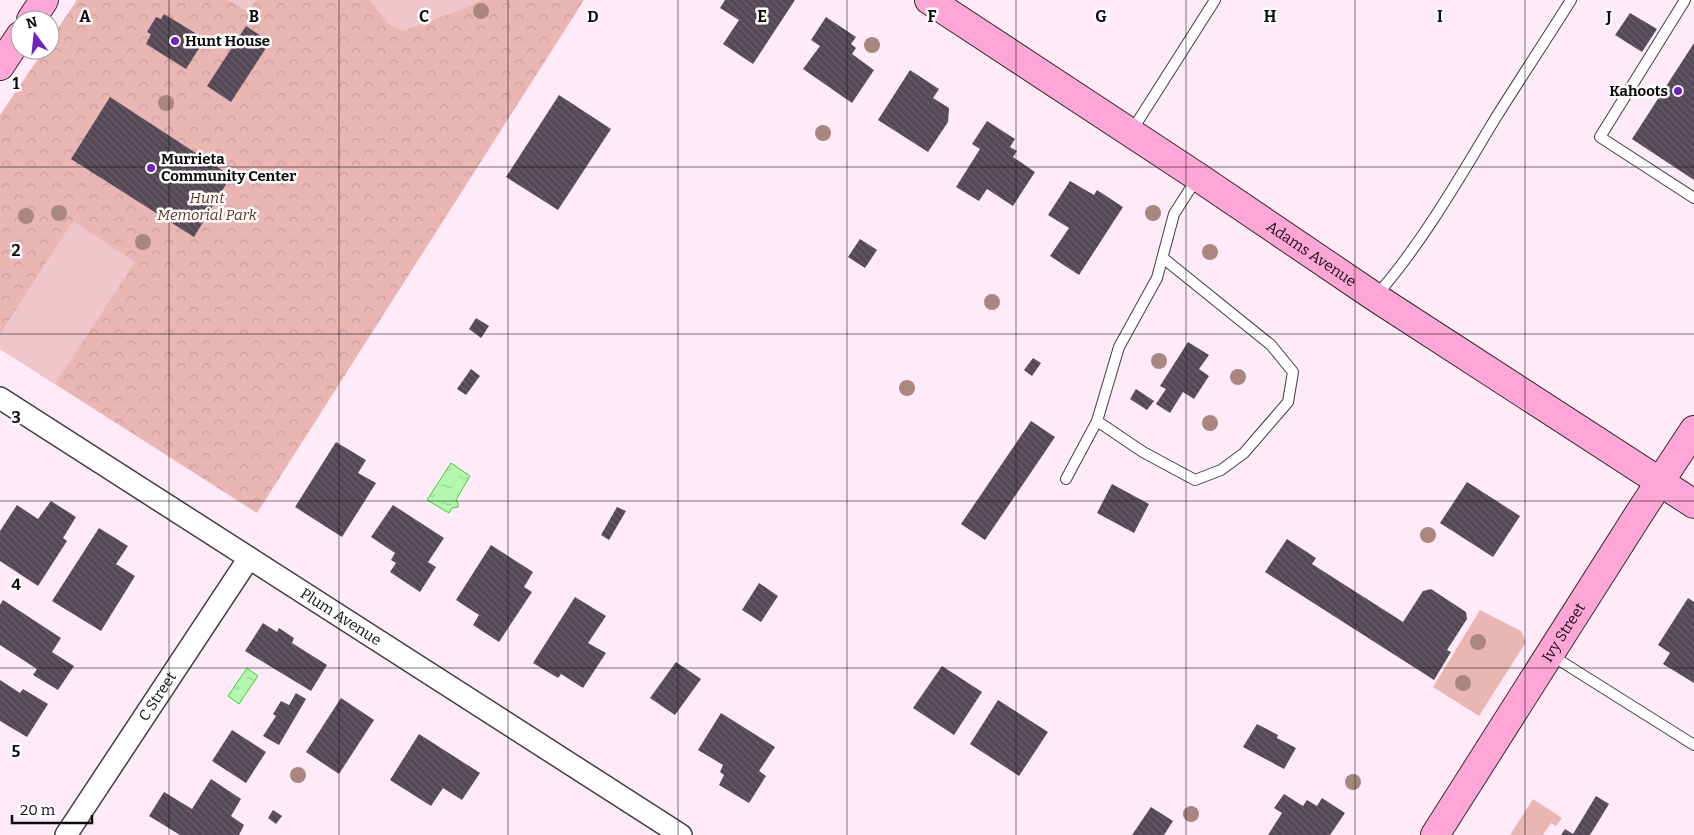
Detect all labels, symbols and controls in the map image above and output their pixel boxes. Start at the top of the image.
text: A [79,7,91,26]
text: B [249,7,259,26]
text: C [419,7,429,26]
text: D [587,7,599,26]
text: E [757,7,767,26]
text: F [928,7,937,26]
text: G [1095,7,1107,26]
text: H [1264,7,1277,26]
text: I [1437,7,1443,26]
text: J [1605,7,1612,26]
north arrow [10,10,60,60]
text: N [24,13,39,33]
place label: Hunt House [185,32,270,50]
marker: Hunt House [169,35,181,47]
text: 1 [13,74,20,93]
place label: Kahoots [1609,82,1668,100]
marker: Kahoots [1672,85,1684,97]
place label: Murrieta Community Center [161,150,296,185]
marker: Murrieta Community Center [145,162,157,174]
park label: Hunt Memorial Park [157,189,258,224]
street label: Adams Avenue [1263,217,1360,291]
text: 2 [11,241,21,260]
text: 3 [11,408,21,427]
text: 4 [11,575,21,594]
street label: Plum Avenue [297,584,385,649]
street label: Ivy Street [1538,599,1589,665]
street label: C Street [135,668,181,724]
text: 5 [12,742,21,761]
scale bar [12,792,92,824]
text: 20 m [20,801,56,819]

